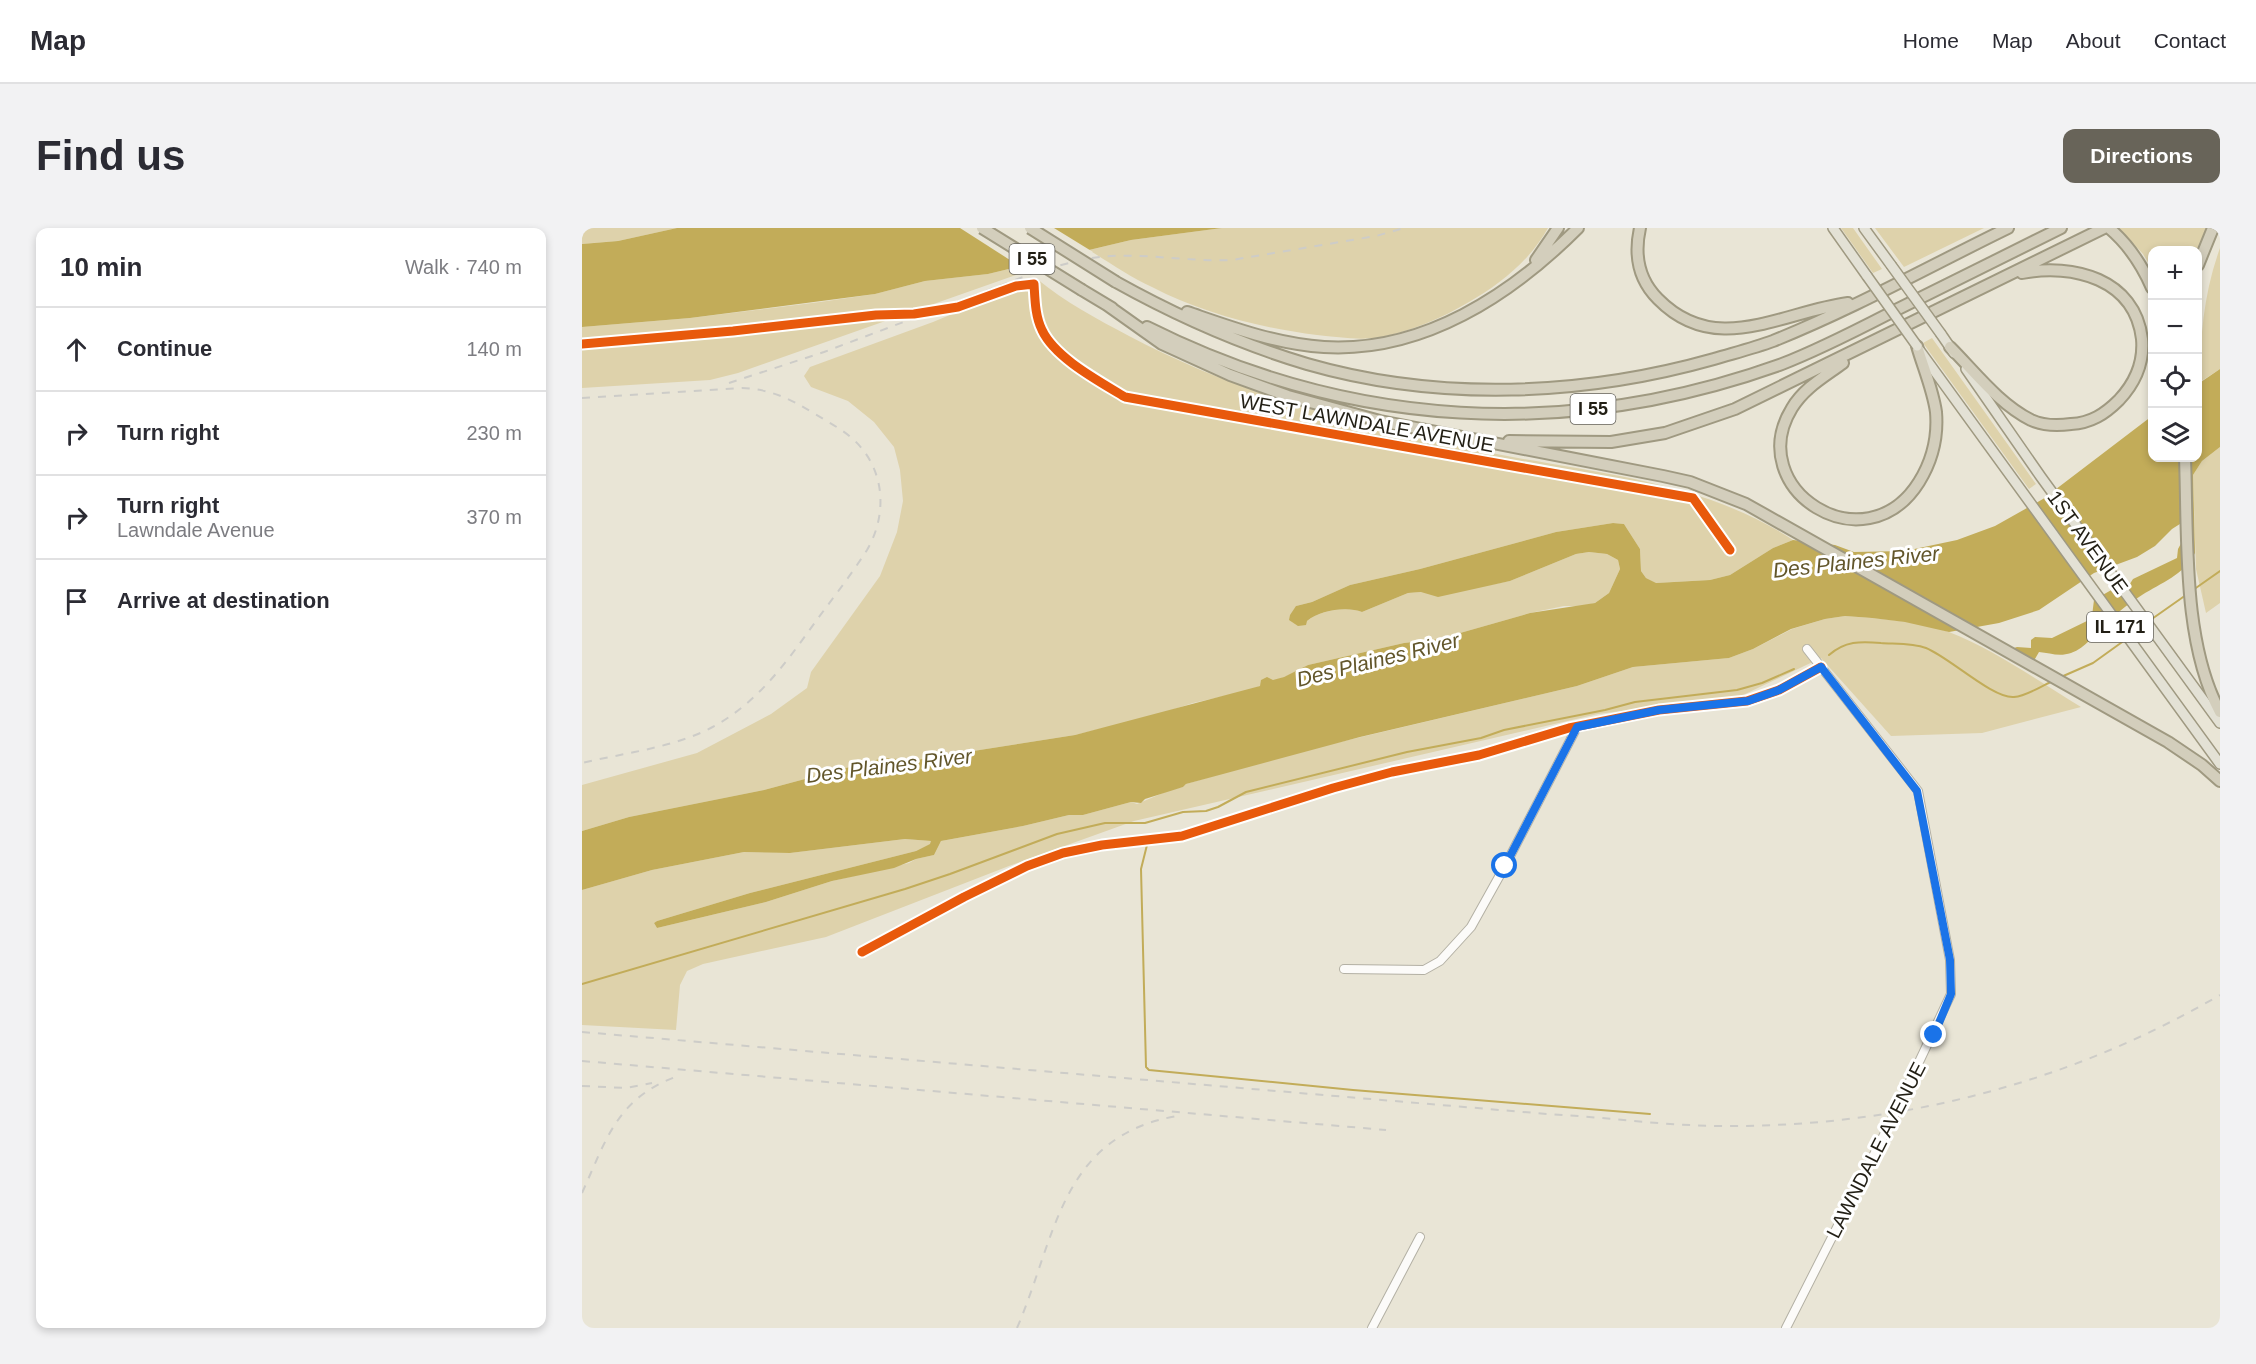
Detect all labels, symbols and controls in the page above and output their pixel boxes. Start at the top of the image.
text: Map [30,25,86,56]
text: Home [1903,29,1959,52]
text: Map [1992,29,2033,52]
text: About [2066,29,2121,52]
text: Contact [2154,29,2226,52]
button: Directions [2063,129,2220,183]
text: Find us [36,132,185,179]
road number: I 55 [1010,244,1054,274]
map controls [2148,246,2202,462]
button: + [2148,246,2202,300]
text: 10 min [60,252,142,282]
text: Walk · 740 m [405,256,522,278]
button: − [2148,300,2202,354]
icon: ahead [60,333,93,366]
text: Continue [117,336,212,361]
text: 140 m [466,338,522,360]
button: locate [2148,354,2202,408]
street label: WEST LAWNDALE AVENUE [1238,390,1496,456]
road number: I 55 [1570,394,1616,424]
button: layers [2148,408,2202,462]
icon: right [60,417,93,450]
text: Turn right [117,420,219,445]
text: 230 m [466,422,522,444]
street label: 1ST AVENUE [2043,486,2133,598]
text: Turn right [117,493,219,518]
icon: right [60,501,93,534]
text: 370 m [466,506,522,528]
text: Lawndale Avenue [117,519,275,541]
water label: Des Plaines River [1772,541,1941,582]
icon: arrive [60,585,93,618]
text: Arrive at destination [117,588,330,613]
road number: IL 171 [2087,612,2153,642]
water label: Des Plaines River [1294,628,1463,691]
water label: Des Plaines River [805,744,974,787]
route start [1491,852,1517,878]
route end [1920,1021,1946,1047]
street label: LAWNDALE AVENUE [1822,1058,1930,1242]

